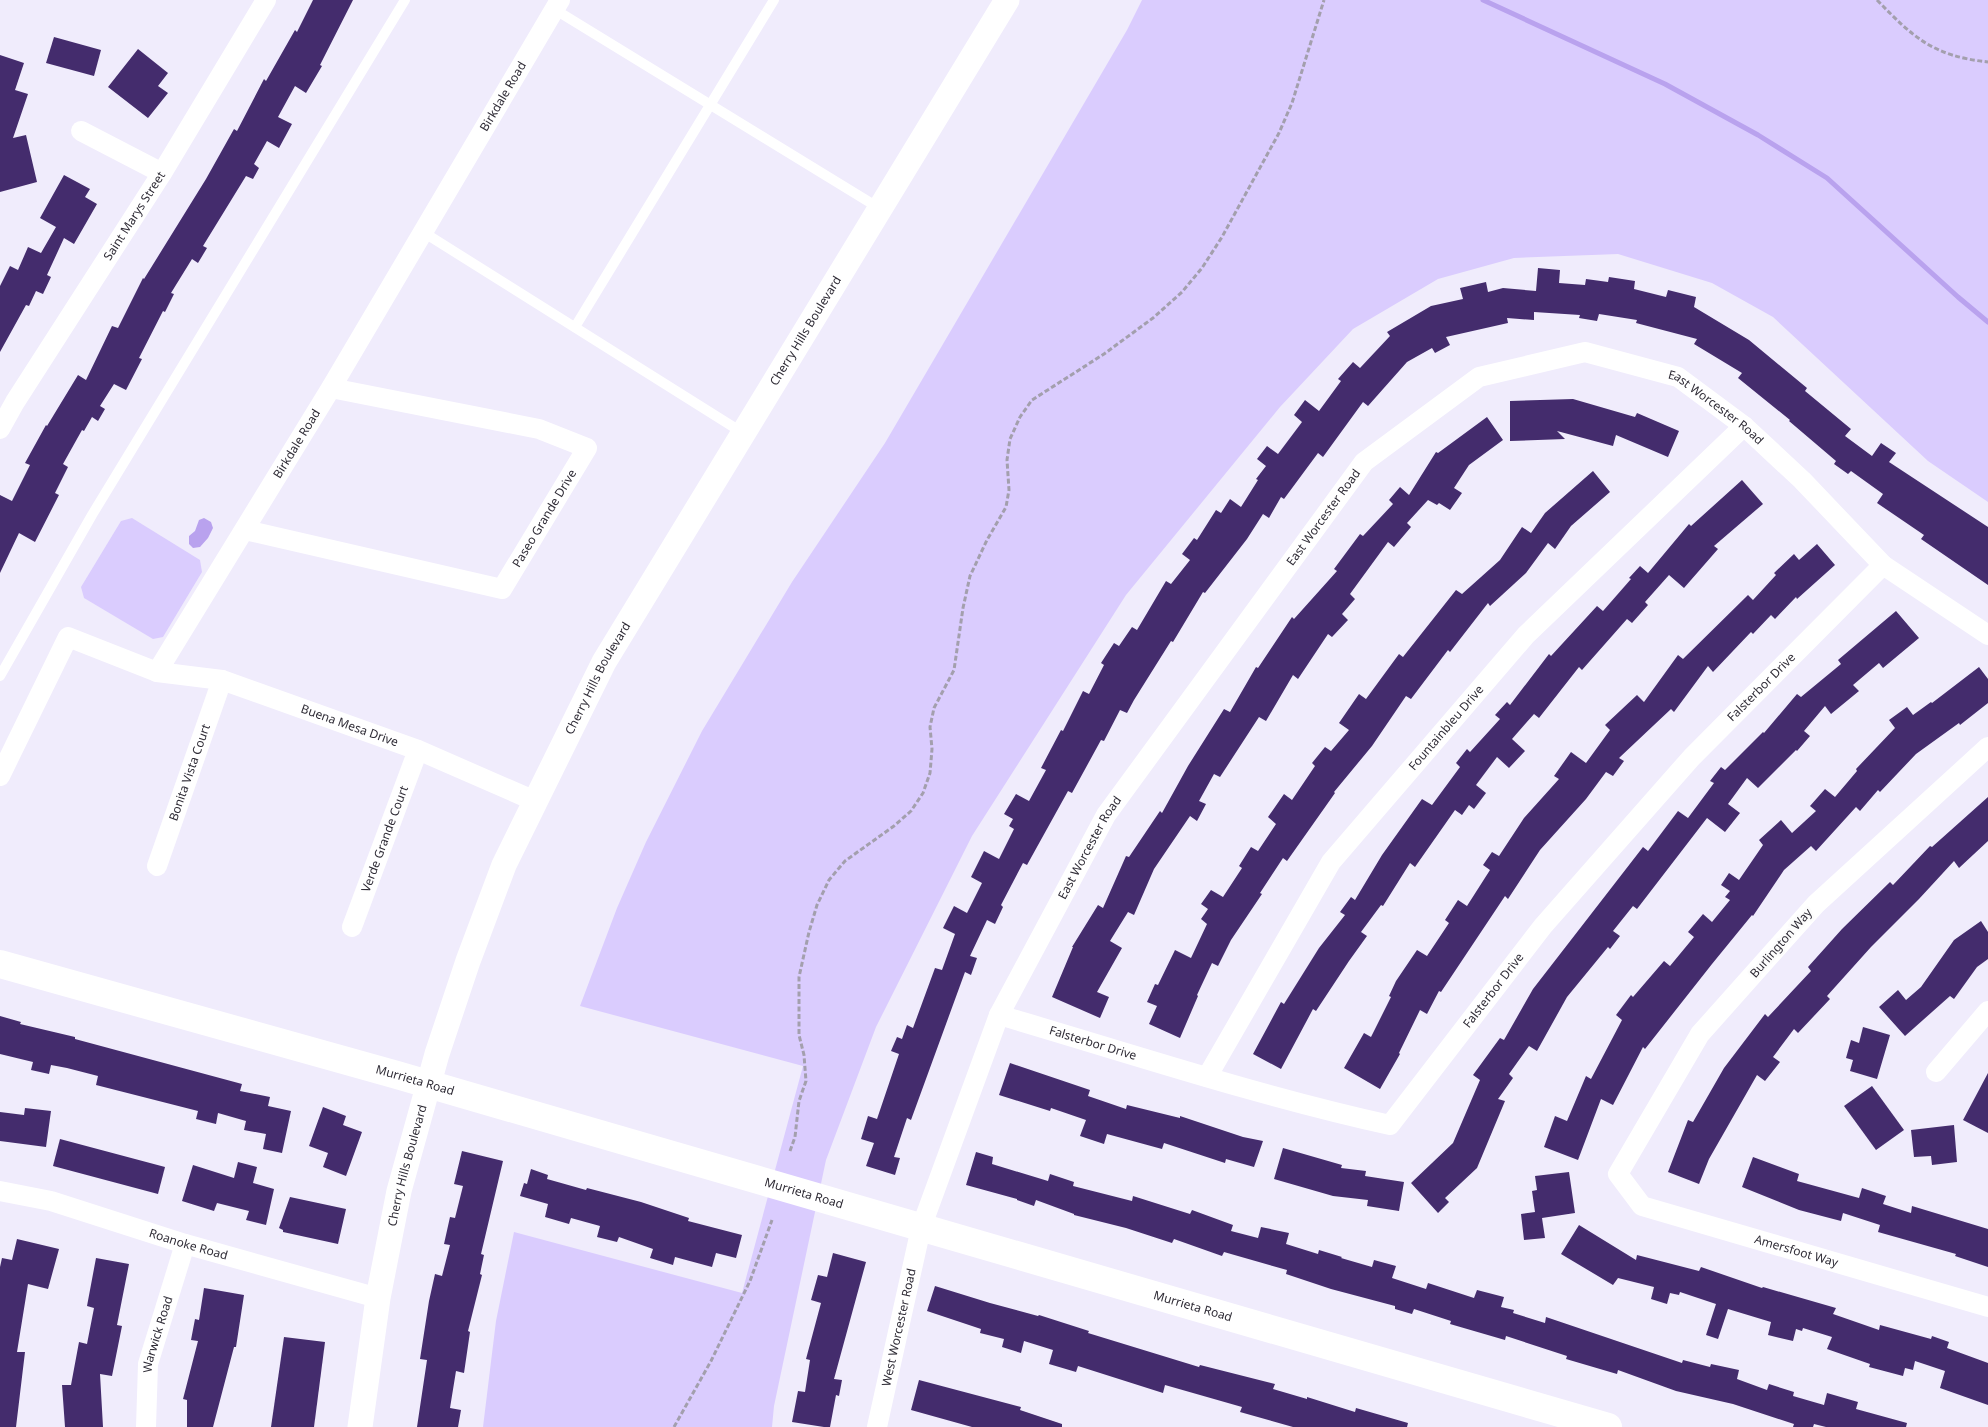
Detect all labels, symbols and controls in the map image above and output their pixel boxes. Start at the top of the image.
street label: Birkdale Road [475,58,530,134]
street label: Saint Marys Street [99,167,169,263]
street label: Cherry Hills Boulevard [765,273,845,388]
street label: East Worcester Road [1666,366,1768,448]
street label: Birkdale Road [269,406,324,481]
street label: East Worcester Road [1282,465,1364,569]
street label: Paseo Grande Drive [508,466,580,570]
street label: Cherry Hills Boulevard [561,619,634,737]
street label: Falsterbor Drive [1723,649,1799,725]
street label: Fountainbleu Drive [1404,681,1487,774]
street label: Buena Mesa Drive [299,700,401,750]
street label: Bonita Vista Court [164,721,214,823]
street label: Verde Grande Court [357,783,412,894]
street label: East Worcester Road [1054,792,1125,902]
street label: Burlington Way [1746,904,1816,981]
street label: Falsterbor Drive [1459,949,1527,1031]
street label: Falsterbor Drive [1047,1021,1139,1064]
street label: Murrieta Road [374,1060,457,1099]
street label: Cherry Hills Boulevard [383,1103,431,1228]
street label: Murrieta Road [763,1173,845,1212]
street label: Roanoke Road [147,1224,230,1264]
street label: Amersfoot Way [1753,1230,1841,1271]
street label: West Worcester Road [877,1267,920,1388]
street label: Murrieta Road [1152,1286,1234,1325]
street label: Warwick Road [139,1294,176,1373]

